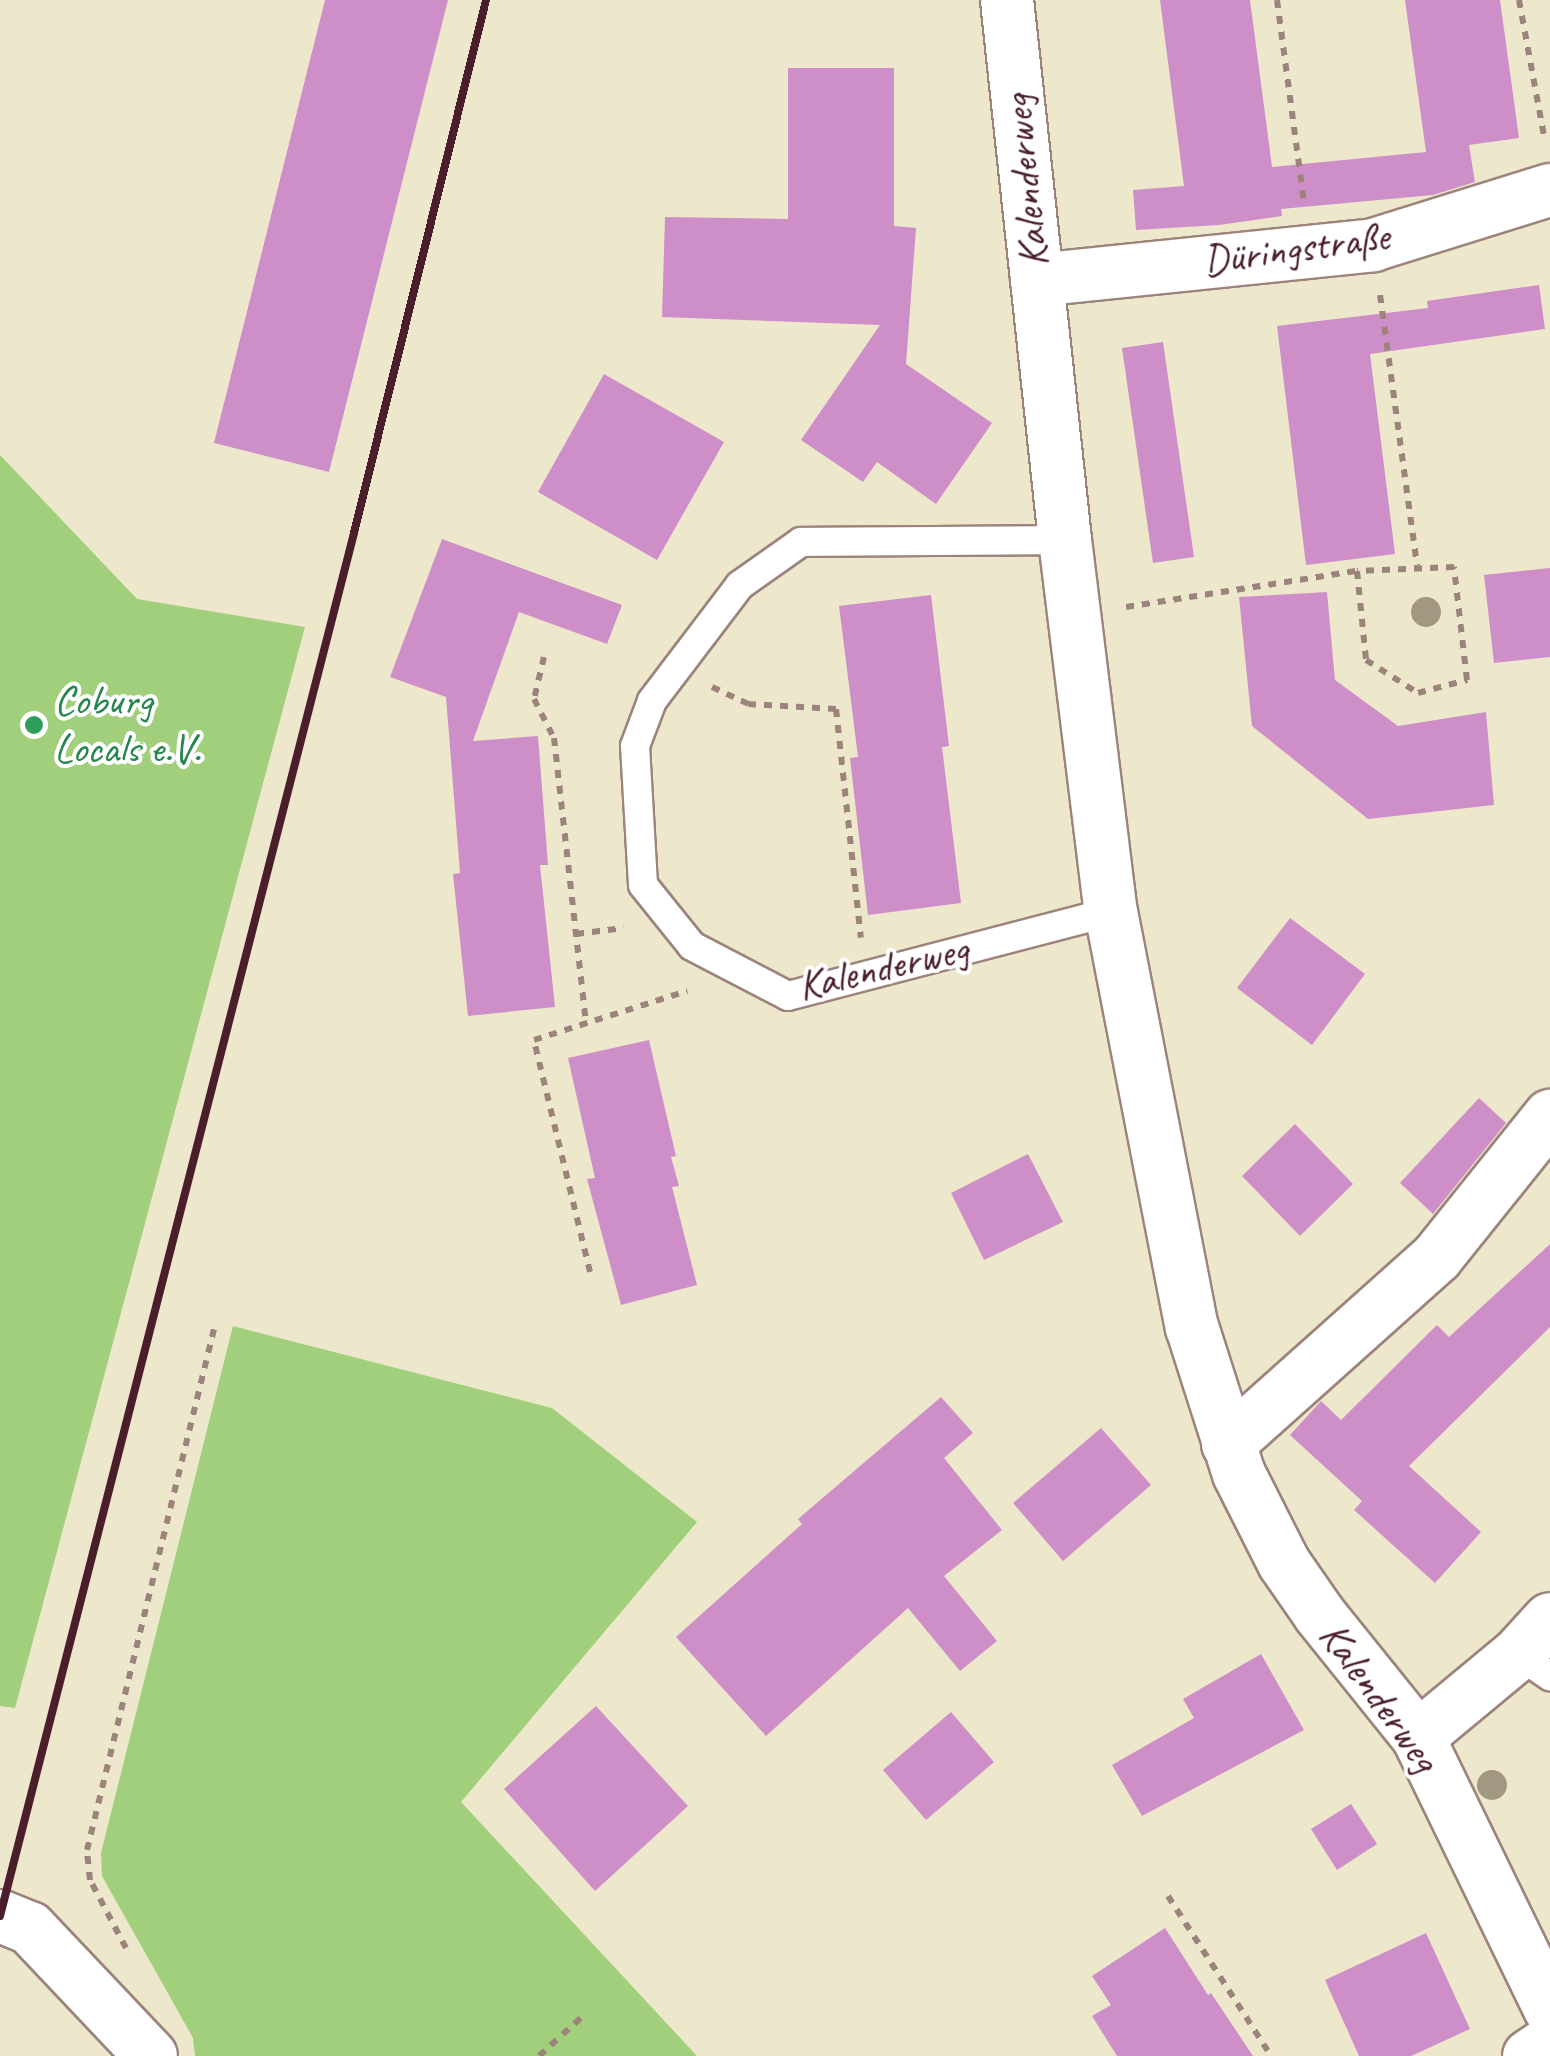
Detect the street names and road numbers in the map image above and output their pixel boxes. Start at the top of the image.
street label: Kalenderweg [992,92,1060,270]
street label: Düringstraße [1200,211,1392,287]
street label: Kalenderweg [793,924,973,1012]
street label: Kalenderweg [1308,1612,1450,1782]

